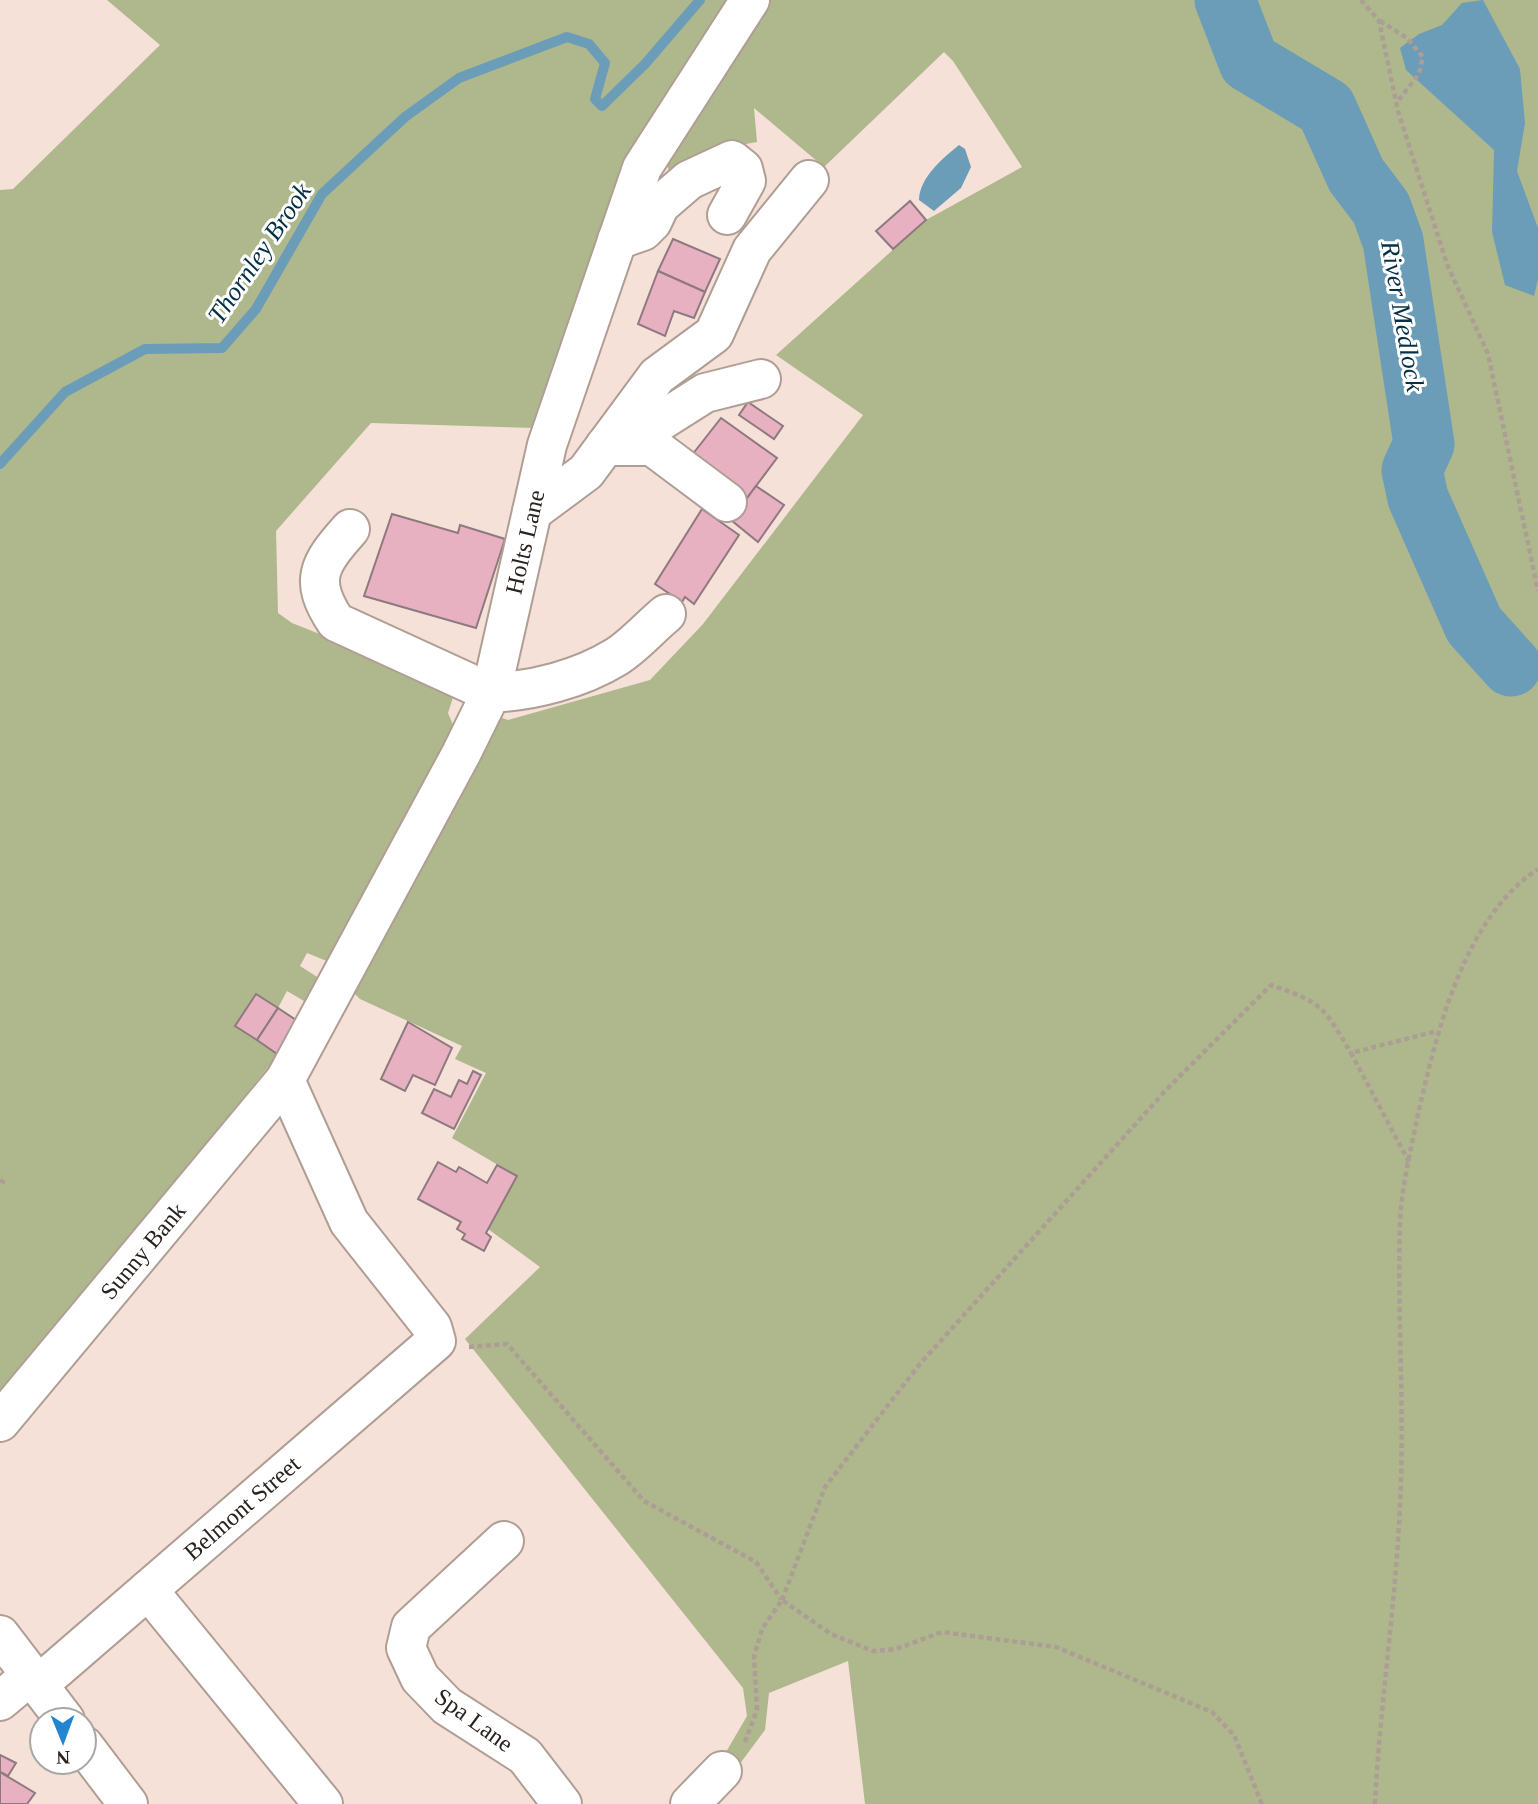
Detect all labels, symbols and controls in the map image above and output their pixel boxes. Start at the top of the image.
water label: Thornley Brook [202,177,317,329]
water label: River Medlock [1375,238,1430,394]
street label: Holts Lane [500,487,550,597]
street label: Sunny Bank [95,1197,191,1305]
street label: Belmont Street [179,1451,305,1565]
street label: Spa Lane [430,1683,518,1757]
north arrow [28,1706,98,1776]
text: N [56,1747,70,1768]

